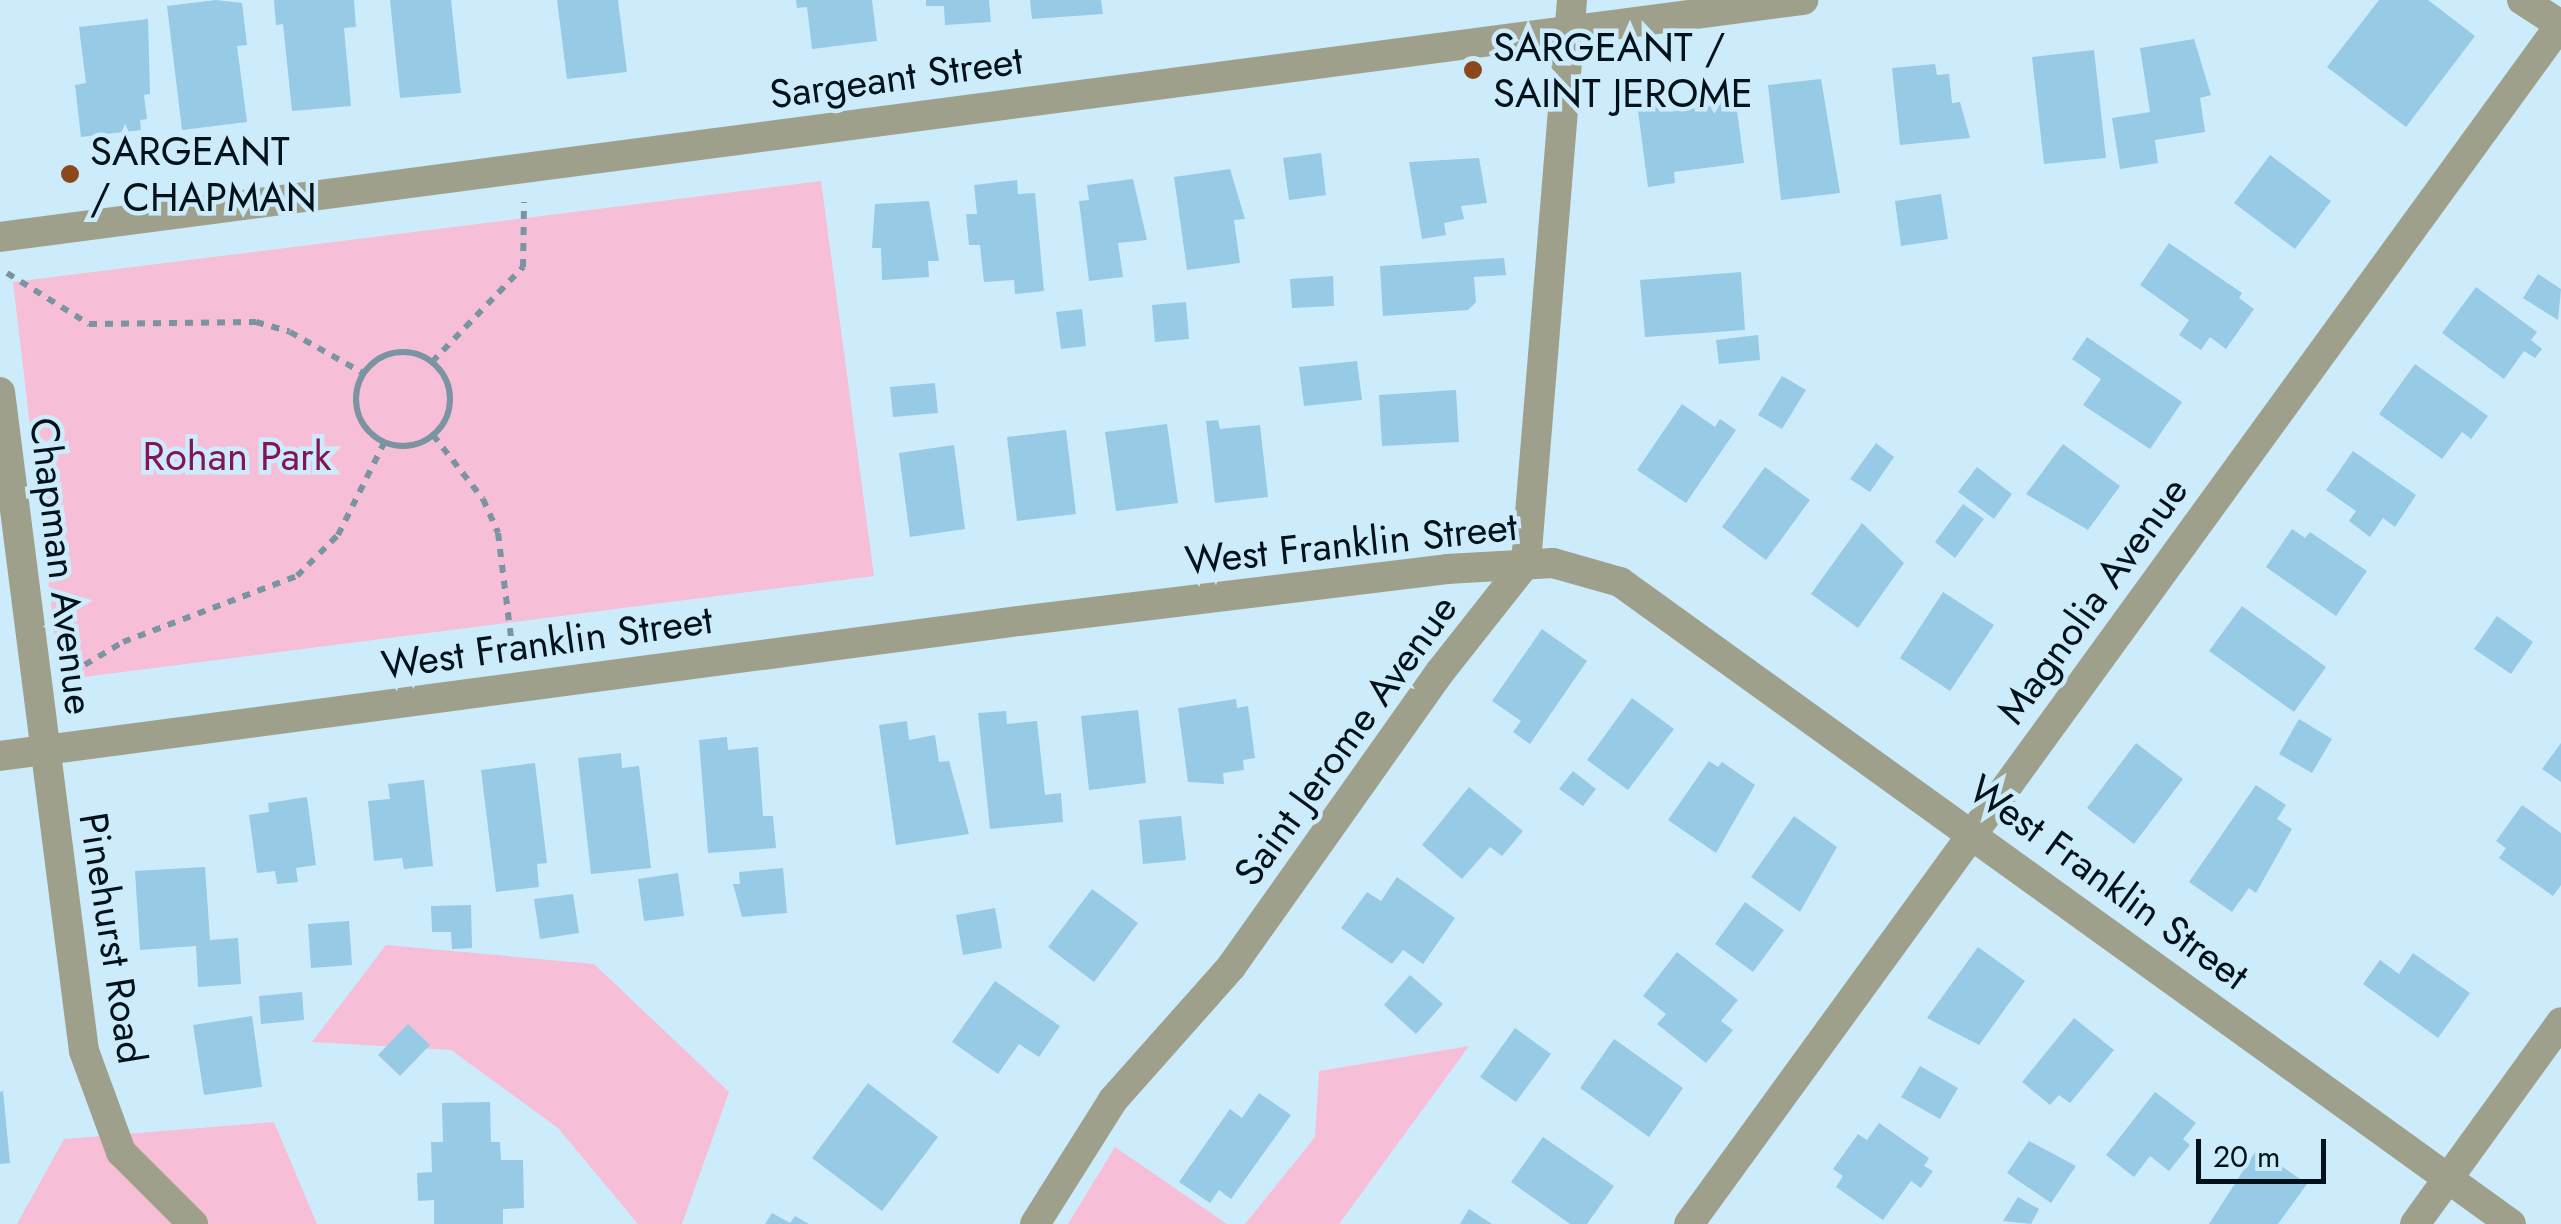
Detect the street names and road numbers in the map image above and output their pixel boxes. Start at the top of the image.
street label: Sargeant Street [766,35,1026,119]
street label: Chapman Avenue [20,415,104,717]
street label: Magnolia Avenue [1987,467,2197,733]
street label: West Franklin Street [1183,502,1519,584]
street label: Saint Jerome Avenue [1223,585,1467,895]
street label: West Franklin Street [379,595,715,689]
street label: West Franklin Street [1960,765,2258,999]
street label: Pinehurst Road [69,809,157,1067]

